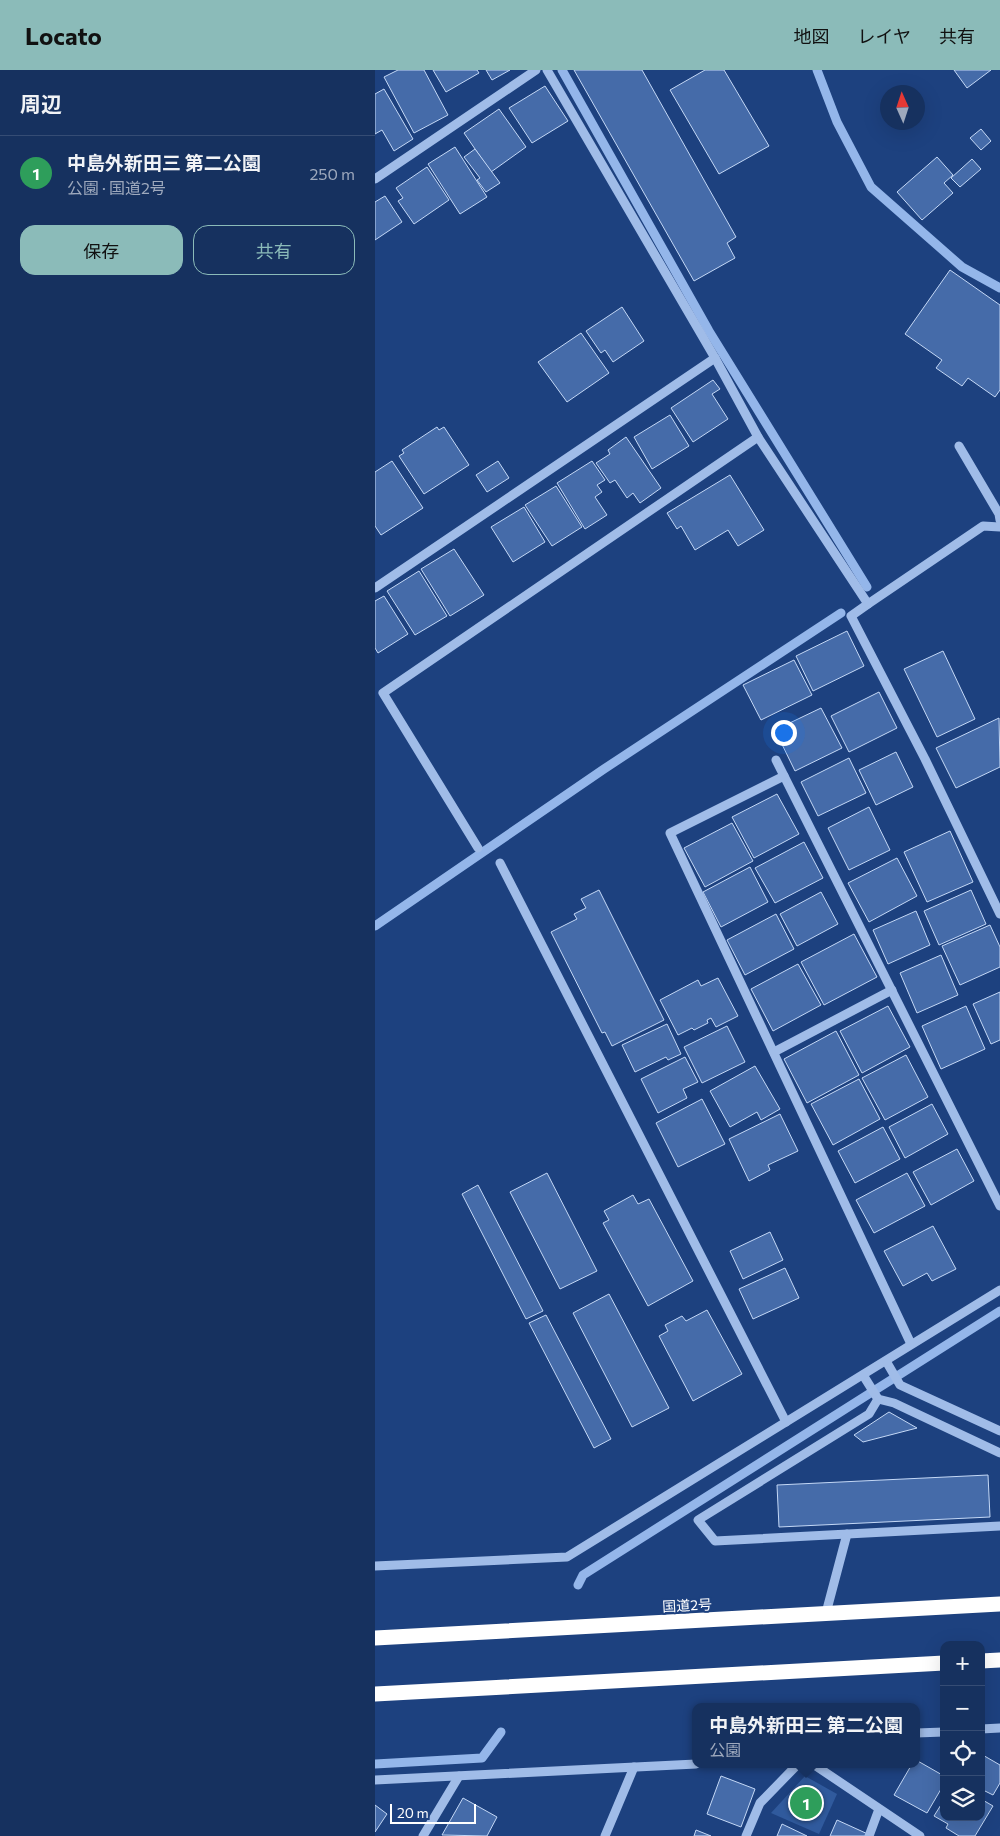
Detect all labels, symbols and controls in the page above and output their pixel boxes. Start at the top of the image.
text: Locato [25,21,102,50]
text: 地図 [794,25,830,47]
text: レイヤ [858,25,911,47]
text: 共有 [939,25,975,47]
north arrow [880,85,925,130]
text: 周辺 [20,91,62,116]
text: 中島外新田三 第二公園 [67,151,261,174]
text: 1 [32,164,40,183]
text: 250 m [309,164,355,183]
text: 公園 · 国道2号 [67,178,166,197]
button: 保存 [20,225,183,275]
button: 共有 [193,225,355,275]
your location [771,720,797,746]
street label: 国道2号 [662,1595,712,1615]
map controls [940,1641,985,1821]
button: + [940,1641,985,1686]
button: − [940,1686,985,1731]
popup [692,1703,920,1768]
text: 中島外新田三 第二公園 [709,1713,903,1736]
button: locate [940,1731,985,1776]
text: 公園 [709,1740,741,1759]
button: layers [940,1776,985,1821]
pin: 1 [790,1784,822,1822]
scale bar [390,1801,476,1824]
text: 20 m [397,1804,429,1821]

